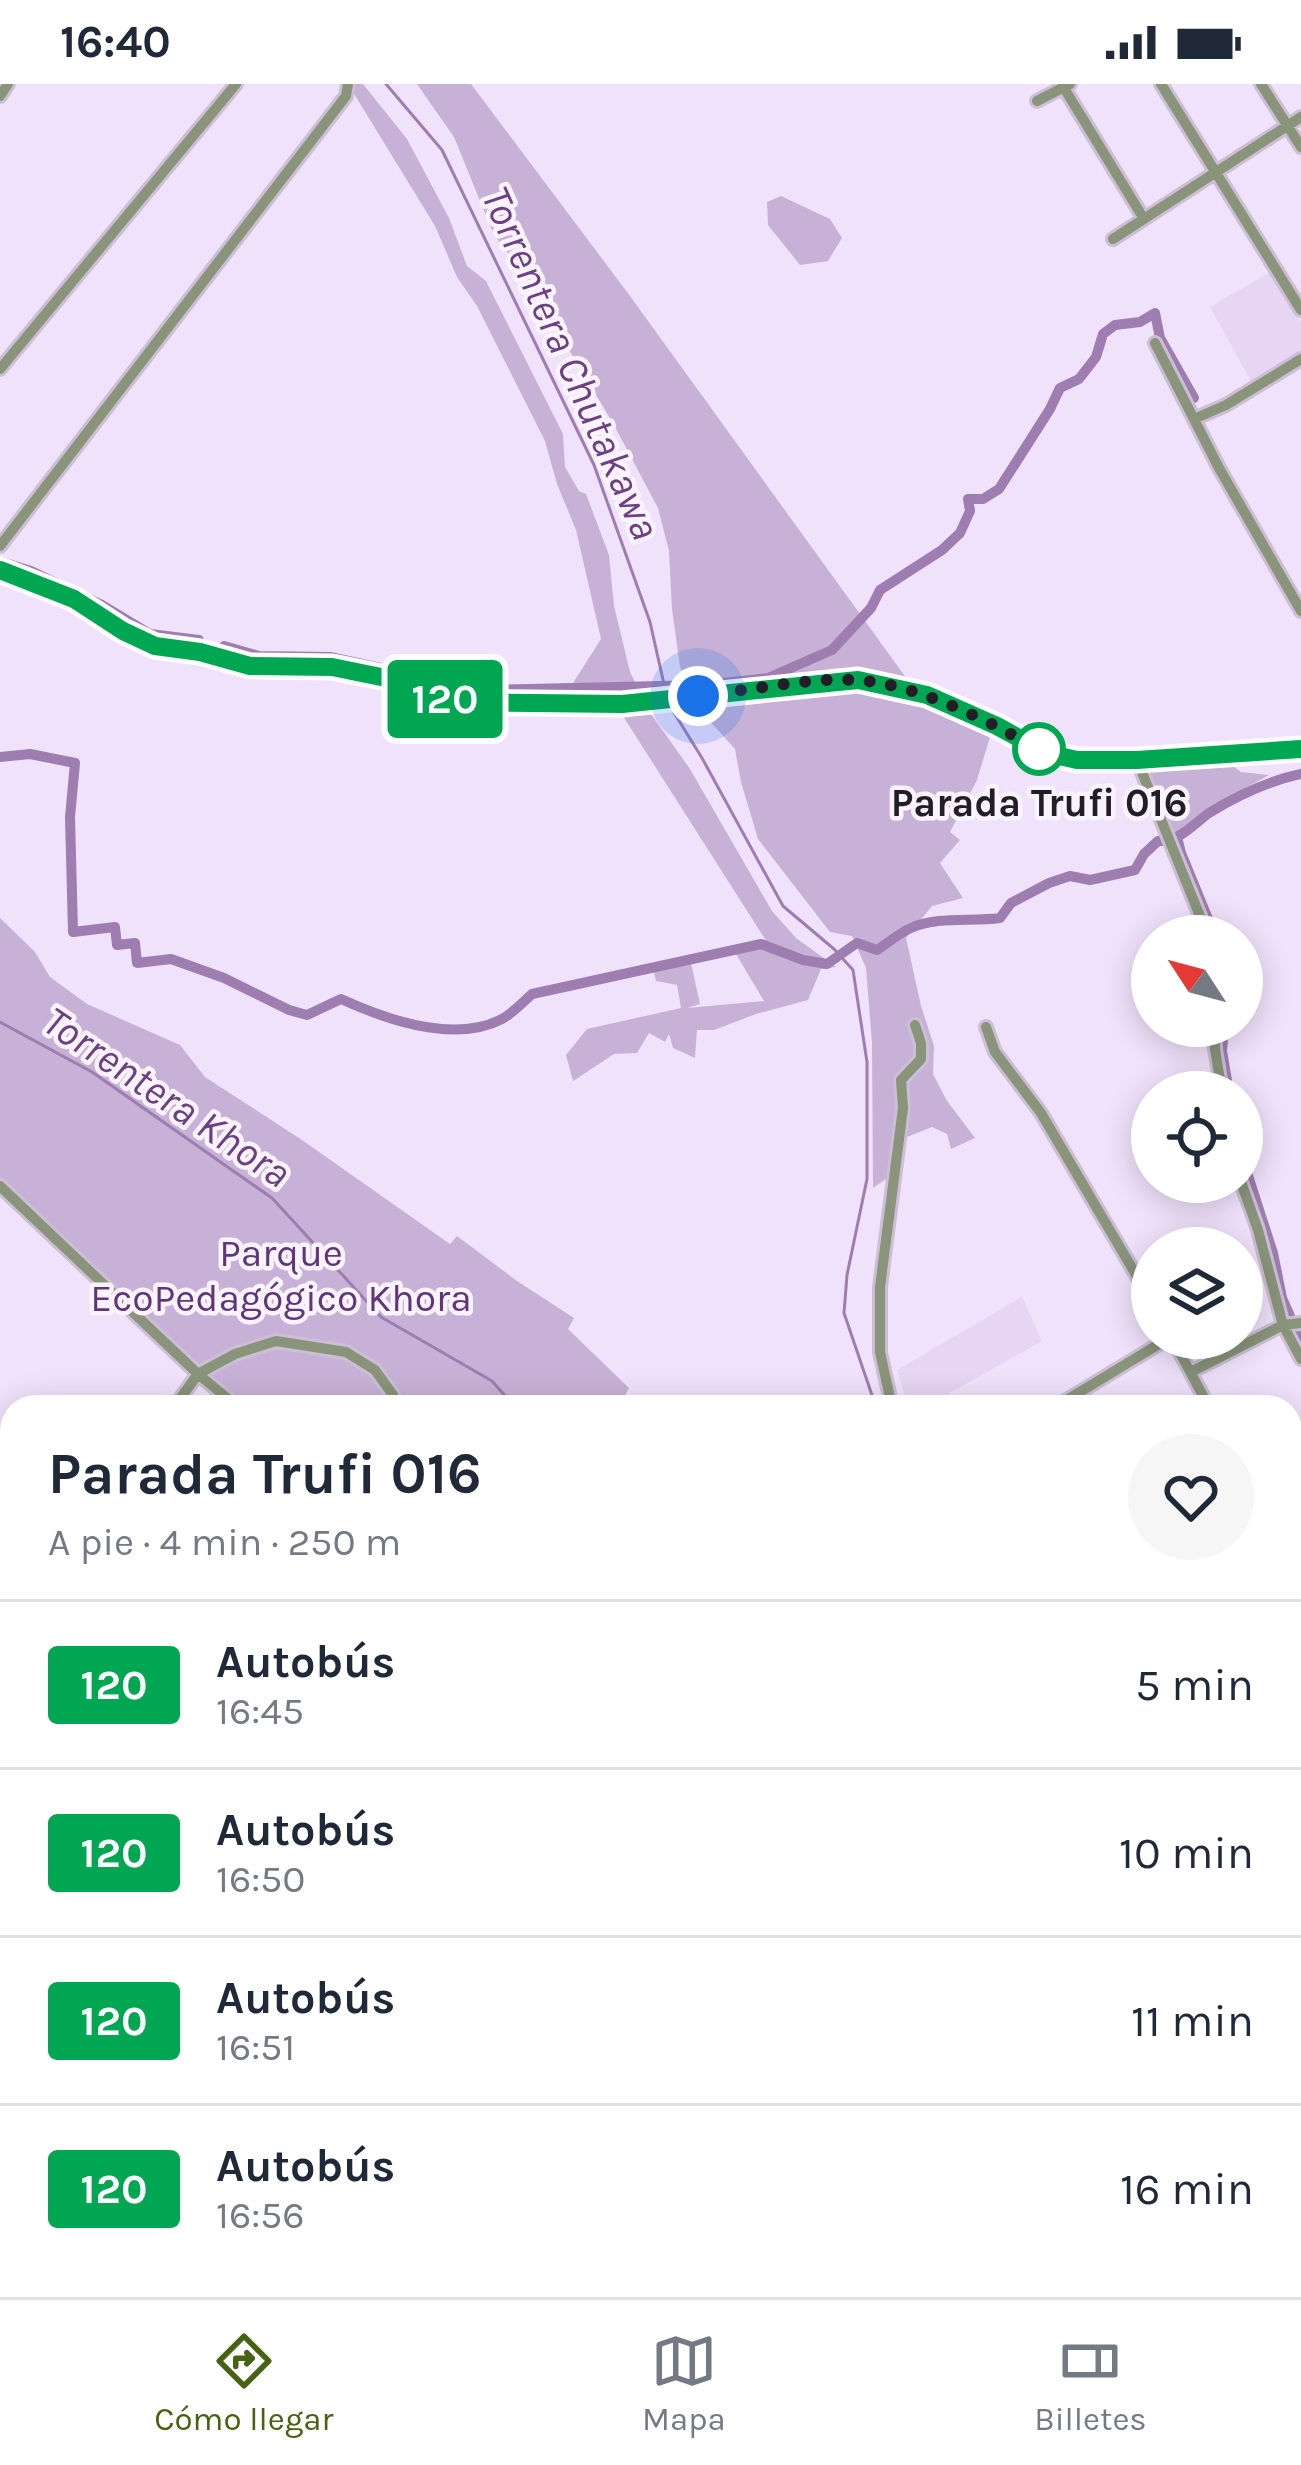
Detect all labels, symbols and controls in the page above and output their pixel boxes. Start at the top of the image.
text: 16:40 [60,16,171,68]
water label: Torrentera Chutakawa [471,179,671,547]
line badge: 120 [376,660,514,738]
your location [668,666,728,726]
text: 120 [412,674,478,724]
marker: Parada Trufi 016 [1014,724,1064,774]
place label: Parada Trufi 016 [891,780,1187,826]
north arrow [1131,915,1263,1047]
map controls [1131,915,1263,1359]
water label: Torrentera Khora [34,996,300,1198]
button: locate [1131,1071,1263,1203]
button: layers [1131,1227,1263,1359]
park label: Parque EcoPedagógico Khora [90,1230,472,1321]
button: heart [1128,1434,1254,1560]
text: Parada Trufi 016 [48,1441,482,1507]
text: A pie · 4 min · 250 m [48,1519,401,1565]
text: Autobús [216,1636,395,1688]
text: 5 min [1135,1659,1254,1711]
text: 120 [81,1660,147,1710]
text: 16:45 [216,1688,304,1734]
text: Autobús [216,1804,395,1856]
text: 10 min [1119,1827,1254,1879]
text: 120 [81,1828,147,1878]
text: 16:50 [216,1856,305,1902]
text: Autobús [216,1972,395,2024]
text: 11 min [1131,1995,1254,2047]
text: 120 [81,1996,147,2046]
text: 16:51 [216,2024,295,2070]
text: Autobús [216,2140,395,2192]
text: 16 min [1120,2163,1254,2215]
text: 120 [81,2164,147,2214]
text: 16:56 [216,2192,305,2238]
tab: Cómo llegar [154,2328,333,2438]
tab: Mapa [642,2328,726,2438]
tab: Billetes [1034,2328,1147,2438]

